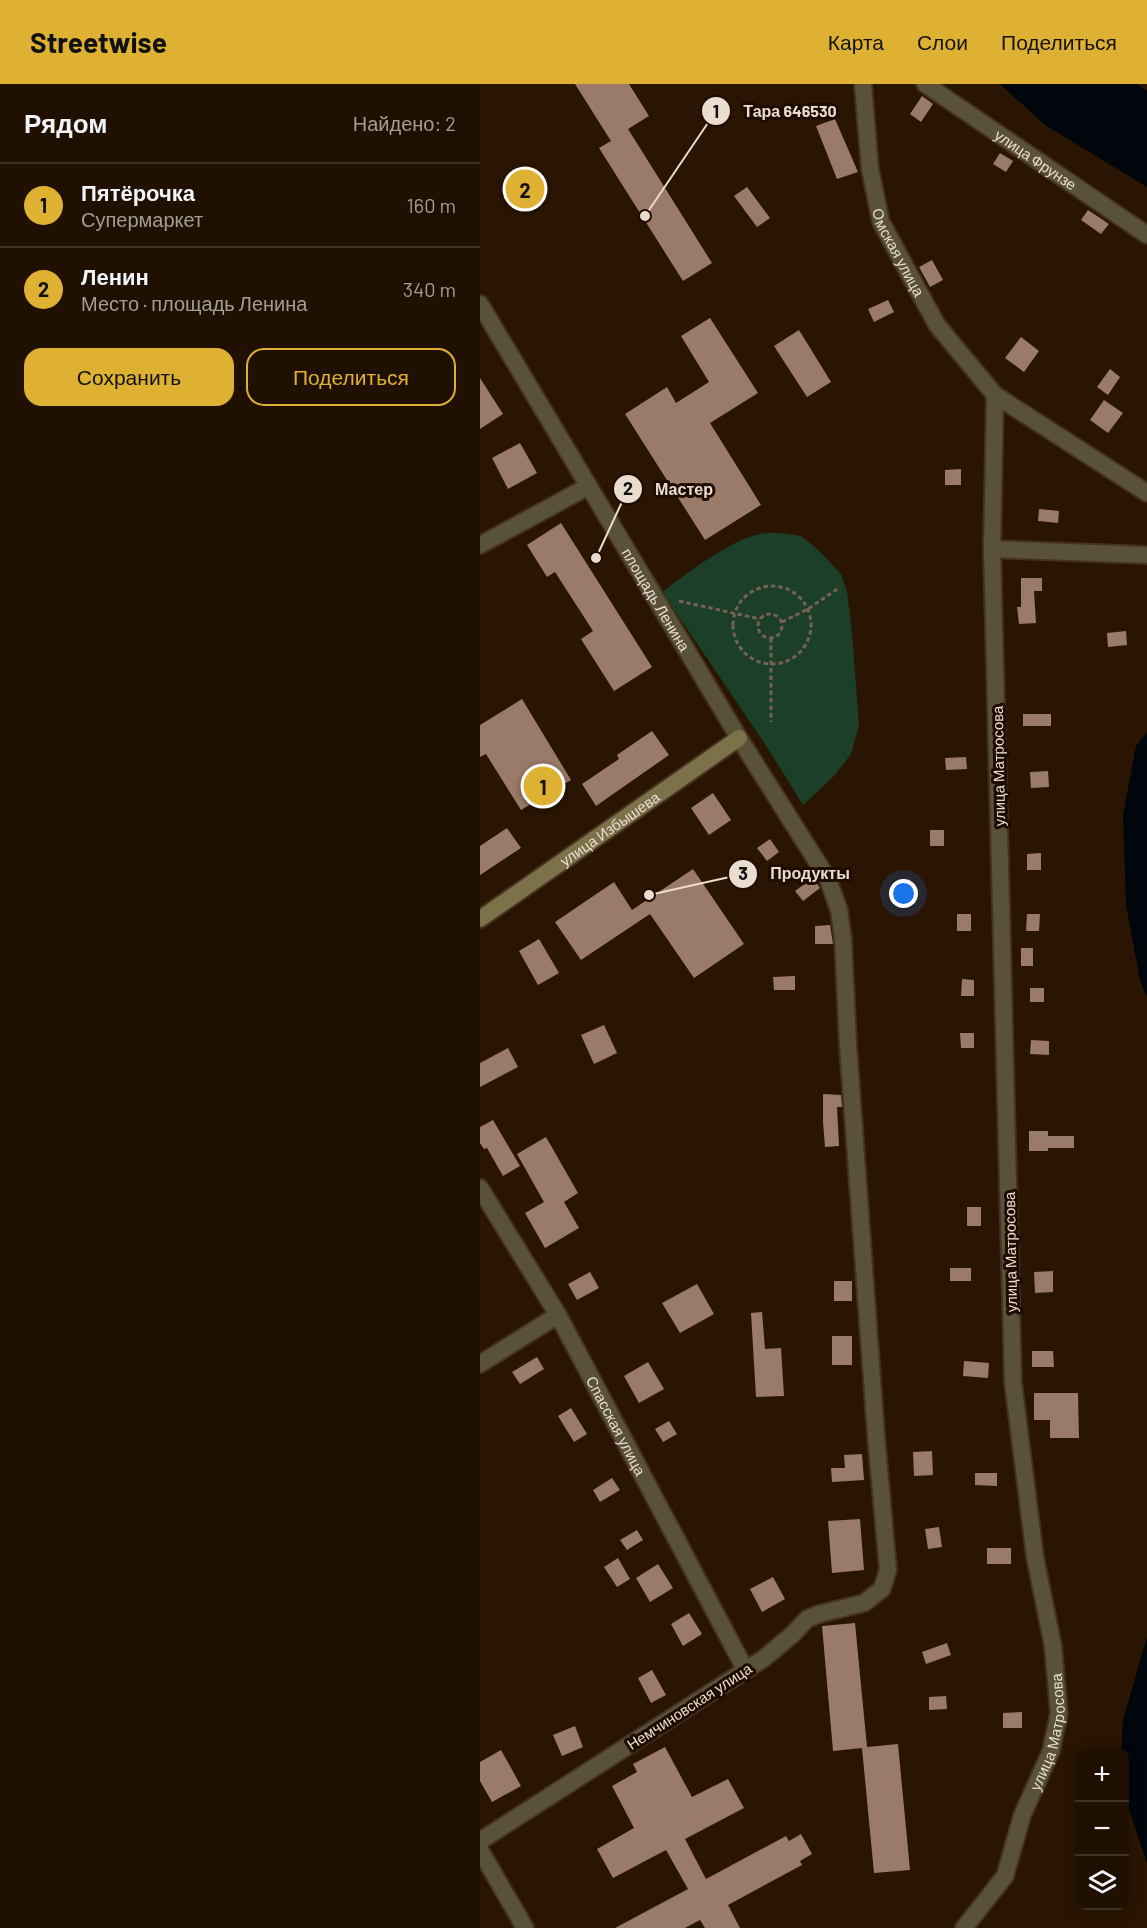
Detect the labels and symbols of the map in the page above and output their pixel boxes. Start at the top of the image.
callout: Тара 646530 [701,94,848,128]
text: 1 [713,100,719,122]
text: Тара 646530 [743,101,837,120]
street label: улица Фрунзе [992,125,1080,193]
pin: 2 [506,166,544,212]
street label: Омская улица [869,206,929,300]
callout: Мастер [613,472,725,506]
text: 2 [623,477,633,499]
text: Мастер [655,479,713,498]
street label: площадь Ленина [619,544,694,655]
street label: улица Матросова [988,705,1008,826]
pin: 1 [524,764,562,808]
street label: улица Избышева [556,787,663,870]
callout: Продукты [728,857,862,891]
text: 3 [738,862,748,884]
text: Продукты [770,863,850,882]
your location [889,879,918,908]
street label: улица Матросова [1000,1191,1020,1312]
street label: Спасская улица [583,1373,650,1479]
street label: Немчиновская улица [623,1659,755,1753]
street label: улица Матросова [1026,1672,1068,1793]

